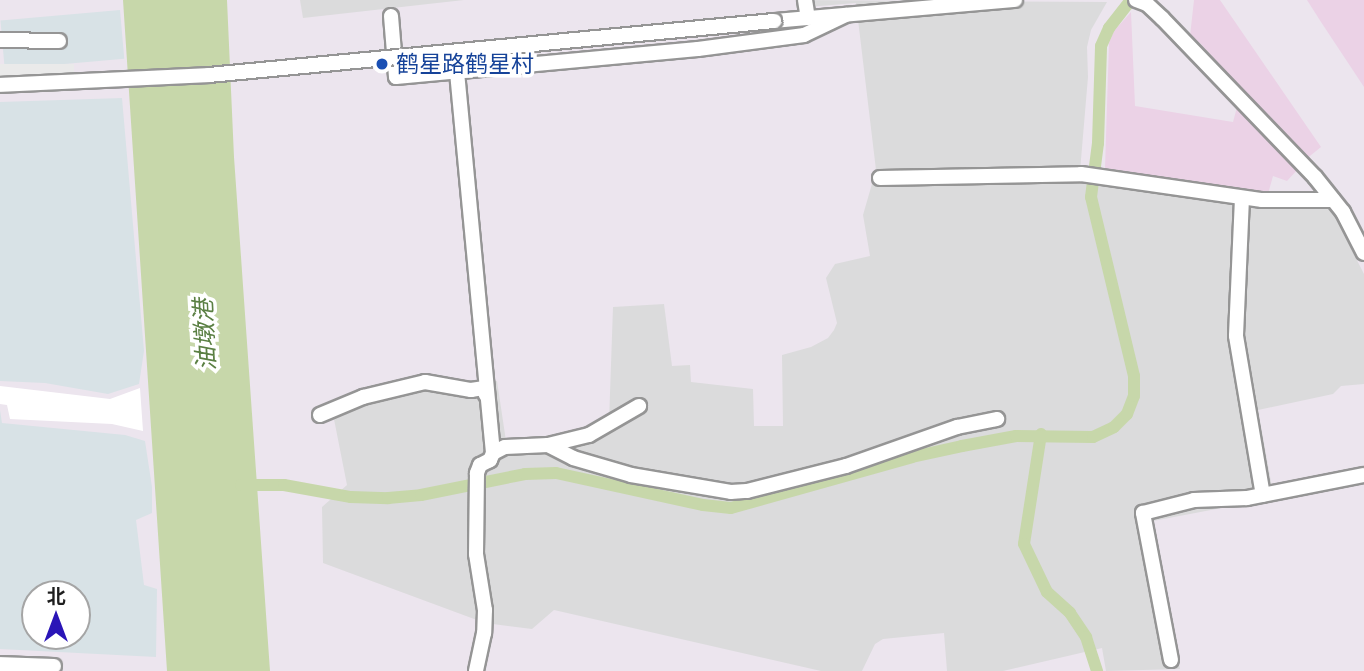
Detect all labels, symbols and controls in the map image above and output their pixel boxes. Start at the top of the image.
place label: 鹤星路鹤星村 [396,50,534,78]
marker: 鹤星路鹤星村 [374,56,390,72]
water label: 油墩港 [189,298,221,372]
north arrow [21,580,91,650]
text: 北 [46,584,66,608]

